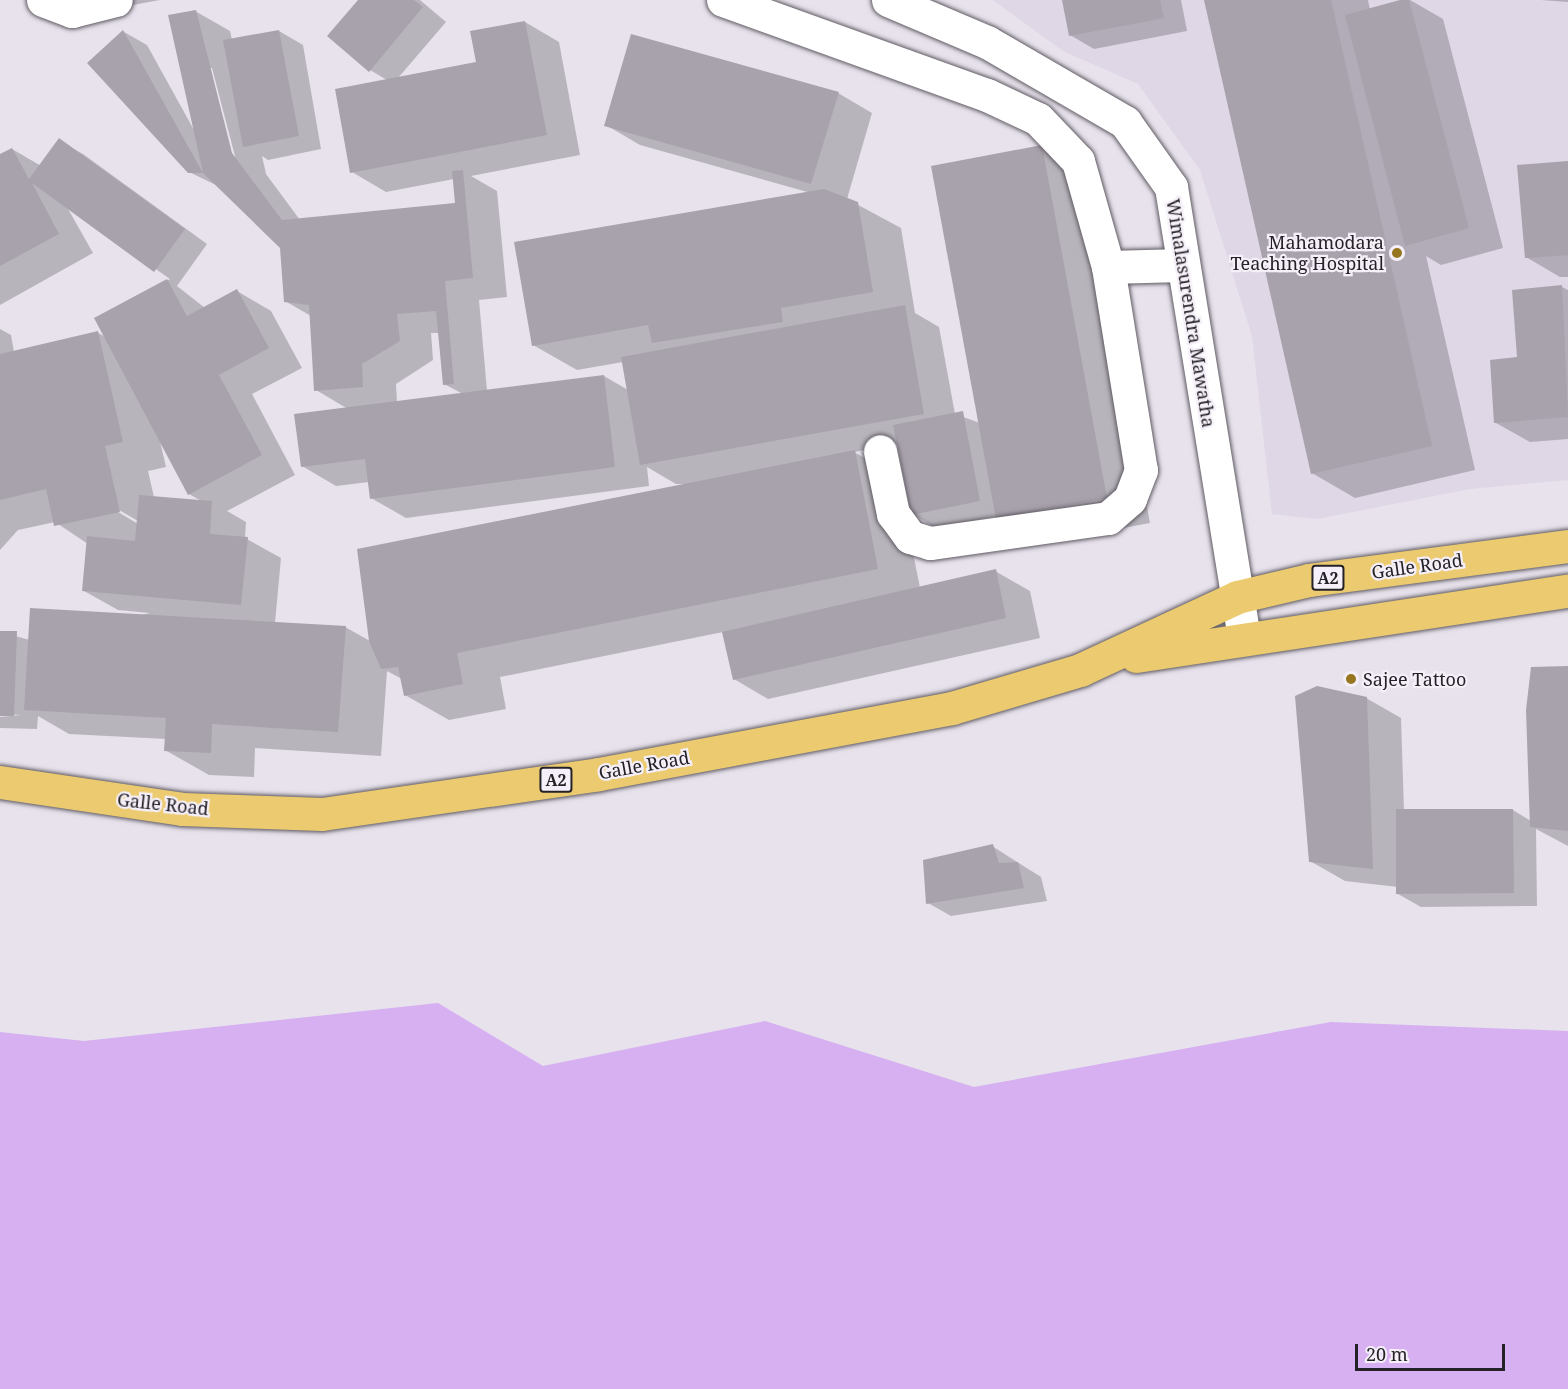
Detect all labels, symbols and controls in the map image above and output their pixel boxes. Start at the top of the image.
street label: Wimalasurendra Mawatha [1162,197,1220,429]
place label: Mahamodara Teaching Hospital [1230,232,1384,274]
marker: Mahamodara Teaching Hospital [1388,244,1406,262]
street label: Galle Road [1370,549,1464,583]
road number: A2 [1310,565,1346,591]
place label: Sajee Tattoo [1363,668,1466,690]
marker: Sajee Tattoo [1344,672,1358,686]
street label: Galle Road [597,746,691,784]
road number: A2 [538,767,574,793]
street label: Galle Road [116,788,210,820]
scale bar [1358,1332,1508,1370]
text: 20 m [1366,1342,1408,1366]

